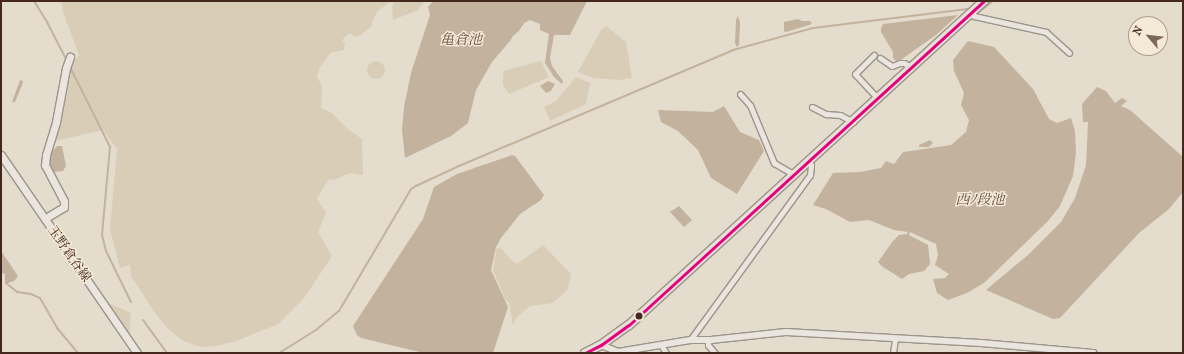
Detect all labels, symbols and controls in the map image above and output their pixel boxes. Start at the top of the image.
north arrow [1128,16,1168,56]
text: N [1130,24,1146,37]
water label: 亀倉池 [440,32,482,48]
water label: 西ﾉ段池 [956,192,1004,208]
street label: 玉野倉谷線 [44,223,94,285]
unlabelled marker [634,311,644,321]

